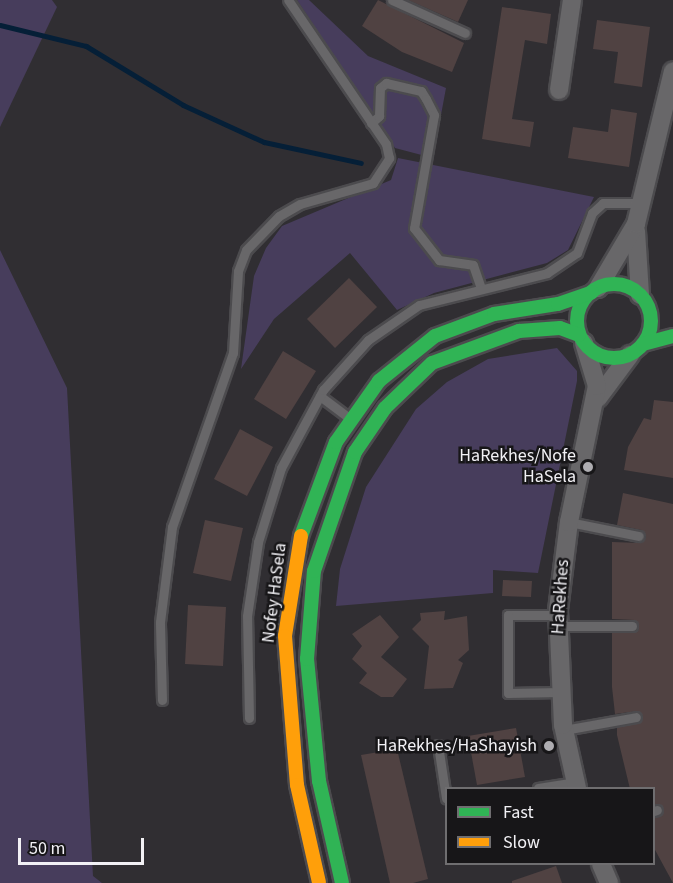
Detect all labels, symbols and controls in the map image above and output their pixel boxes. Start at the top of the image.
place label: HaRekhes/Nofe HaSela [459,446,576,488]
marker: HaRekhes/Nofe HaSela [581,460,595,474]
street label: Nofey HaSela [258,542,292,644]
street label: HaRekhes [548,559,574,635]
place label: HaRekhes/HaShayish [376,735,537,757]
marker: HaRekhes/HaShayish [542,739,556,753]
legend [445,787,655,865]
text: Fast [503,800,534,825]
scale bar [21,826,147,864]
text: Slow [503,830,540,855]
text: 50 m [29,836,65,861]

